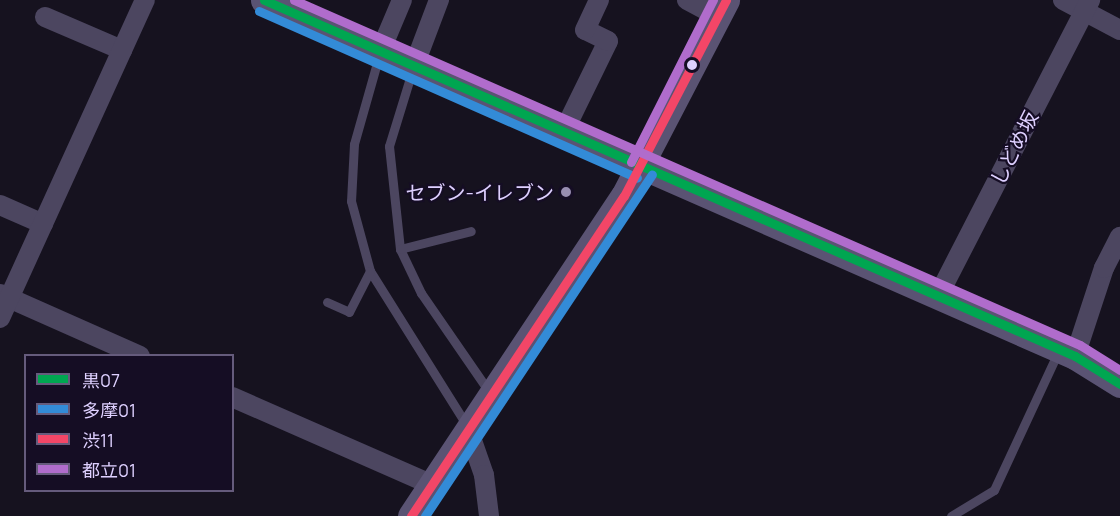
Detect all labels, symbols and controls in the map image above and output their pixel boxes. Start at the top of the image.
unlabelled marker [686,59,698,71]
street label: しどめ坂 [985,107,1043,189]
place label: セブン-イレブン [406,180,554,204]
marker: セブン-イレブン [559,185,573,199]
legend [24,354,234,492]
text: 黒07 [82,368,120,392]
text: 多摩01 [82,398,136,422]
text: 渋11 [82,428,114,452]
text: 都立01 [82,458,136,482]

